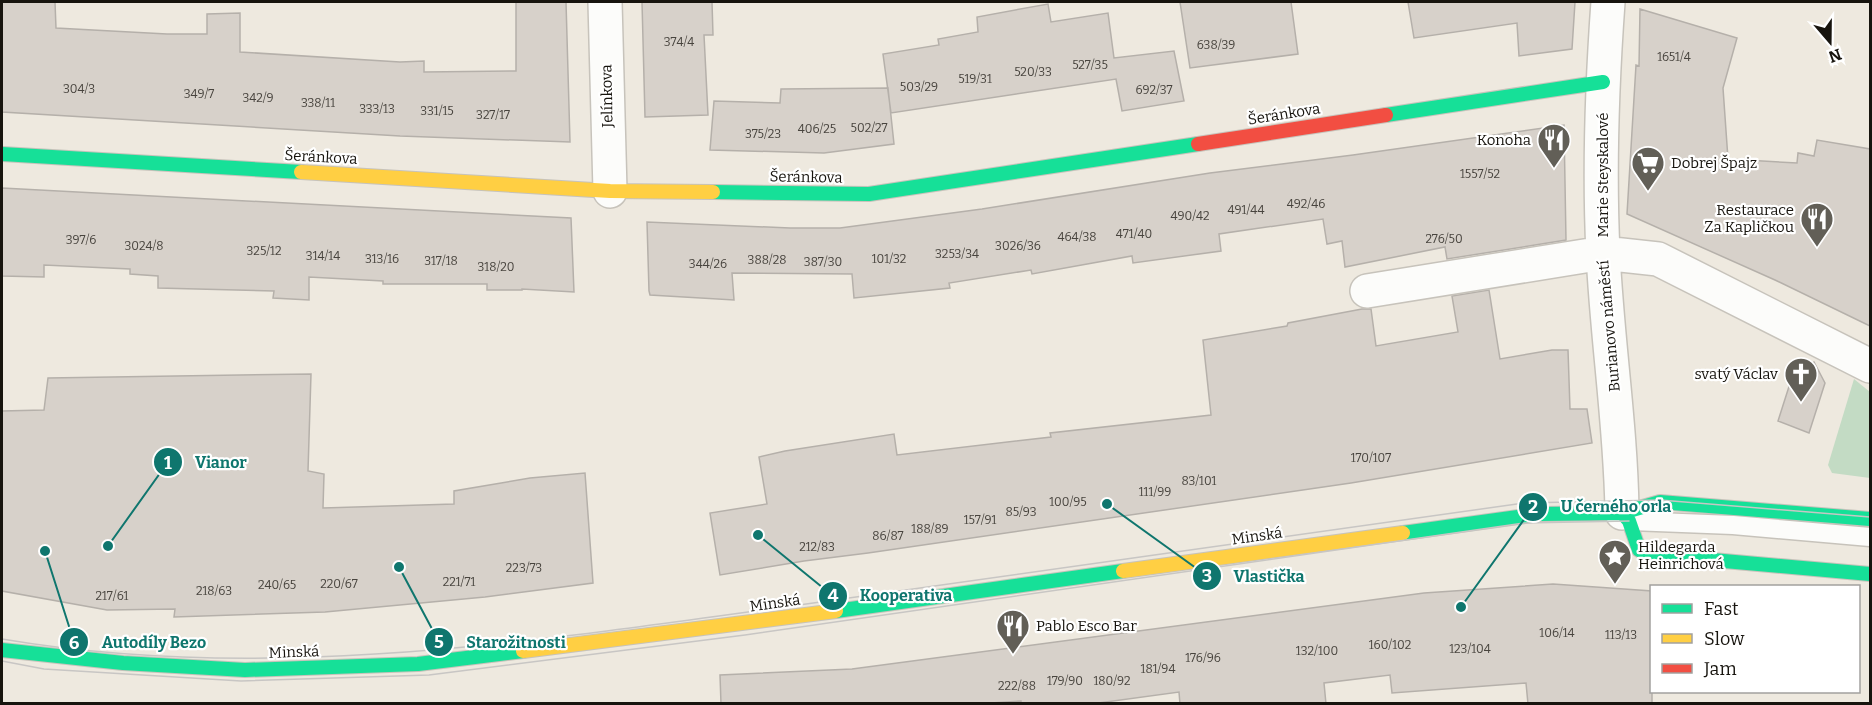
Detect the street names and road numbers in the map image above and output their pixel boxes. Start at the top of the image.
street label: Jelínkova [597,64,617,129]
street label: Šeránkova [1247,99,1321,129]
street label: Marie Steyskalové [1594,113,1612,237]
street label: Šeránkova [284,146,358,168]
street label: Šeránkova [769,167,843,187]
street label: Burianovo náměstí [1594,259,1624,393]
street label: Minská [1231,524,1283,548]
street label: Minská [749,591,801,615]
street label: Minská [268,642,320,662]

